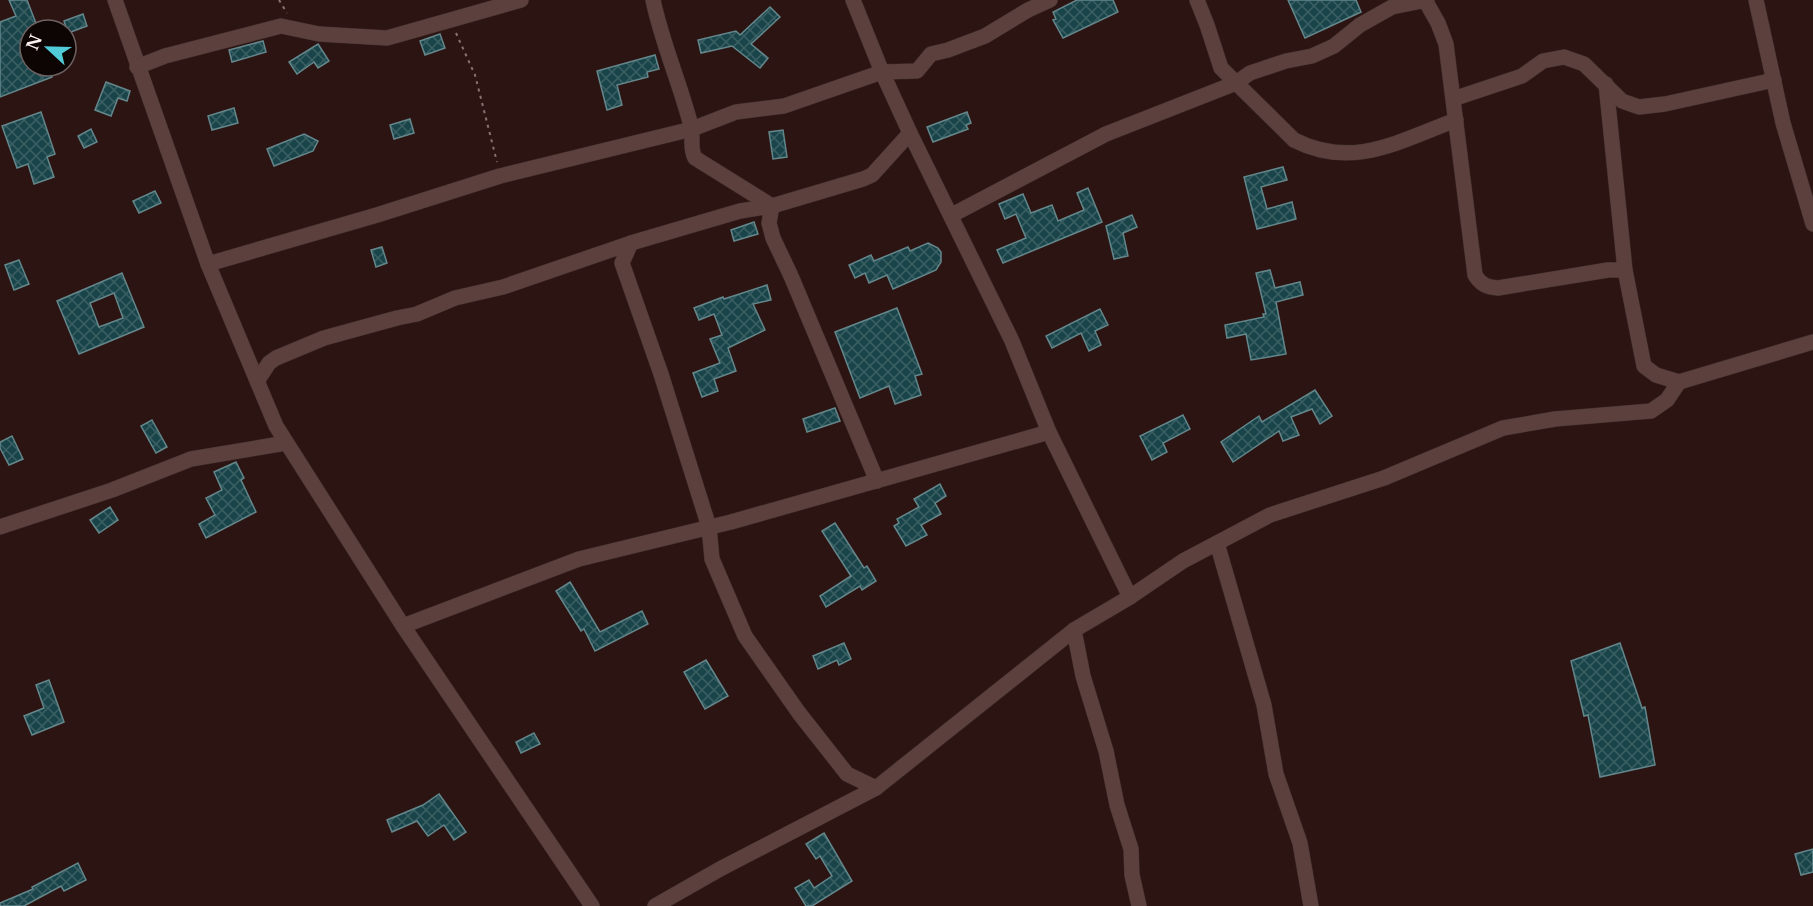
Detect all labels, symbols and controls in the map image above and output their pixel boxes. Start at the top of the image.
north arrow [18,18,78,78]
text: N [22,32,46,53]

